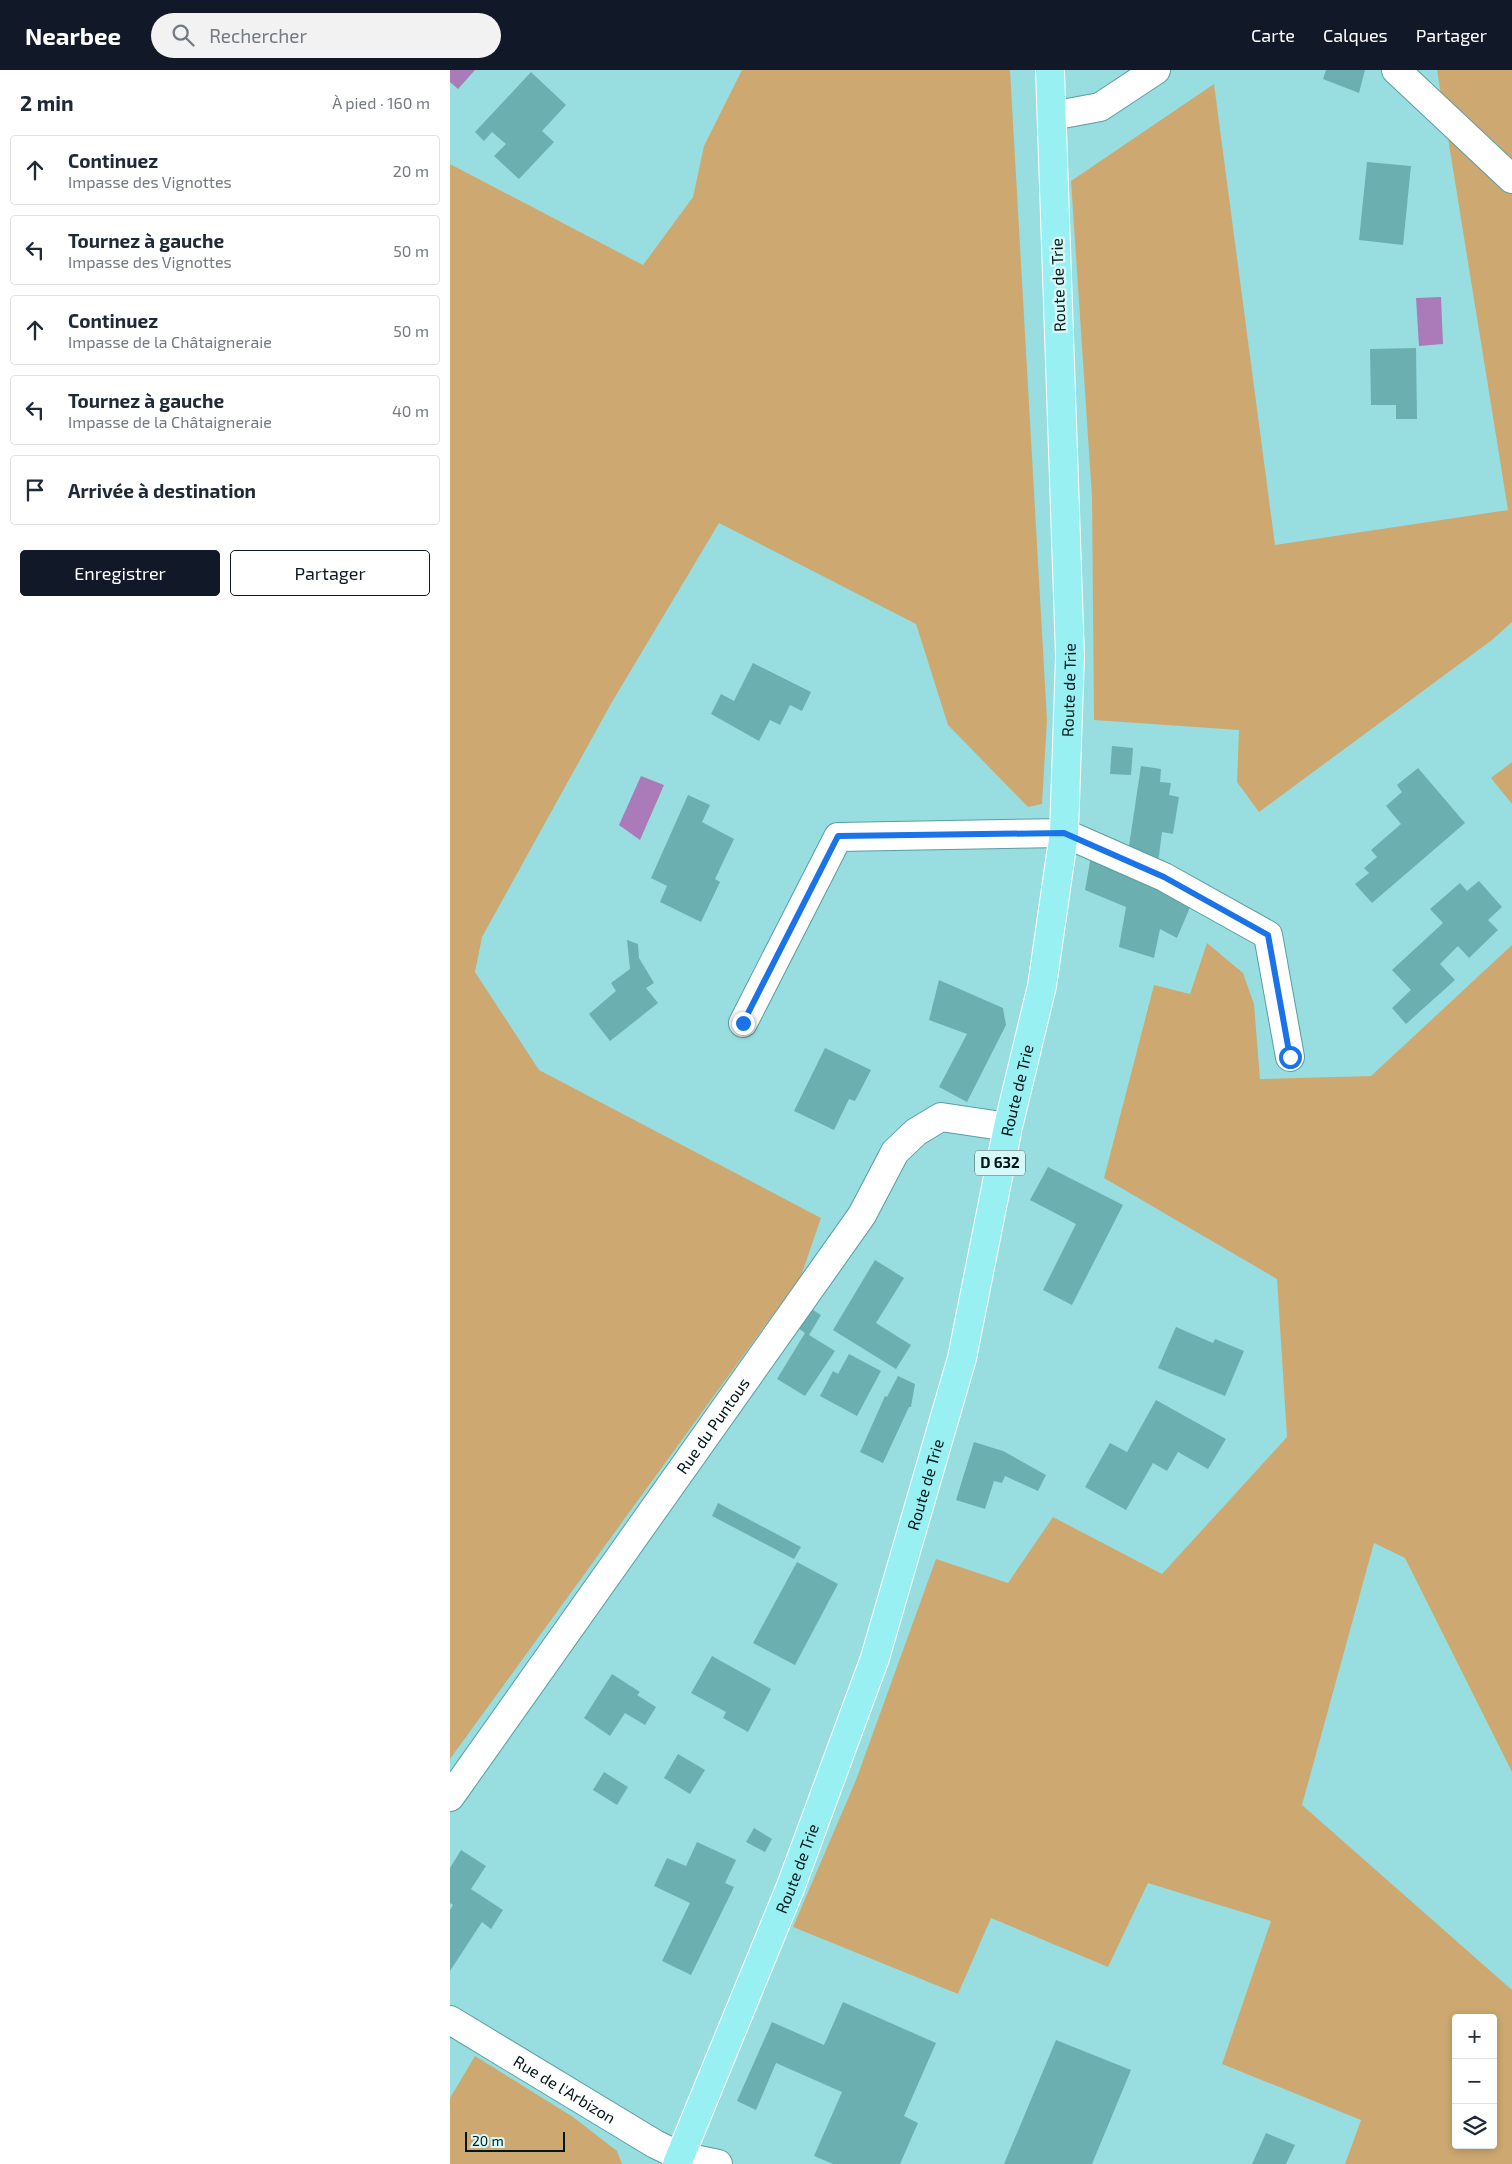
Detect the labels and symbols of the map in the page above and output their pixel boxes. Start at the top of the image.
street label: Route de Trie [1046,238,1069,332]
street label: Route de Trie [1057,643,1079,737]
route end [732,1012,755,1035]
street label: Route de Trie [996,1042,1037,1138]
route start [1279,1046,1302,1069]
road number: D 632 [975,1150,1025,1176]
street label: Rue du Puntous [672,1374,753,1477]
street label: Route de Trie [903,1437,947,1532]
street label: Route de Trie [771,1821,822,1916]
street label: Rue de l'Arbizon [510,2051,619,2127]
scale bar [465,2129,565,2152]

